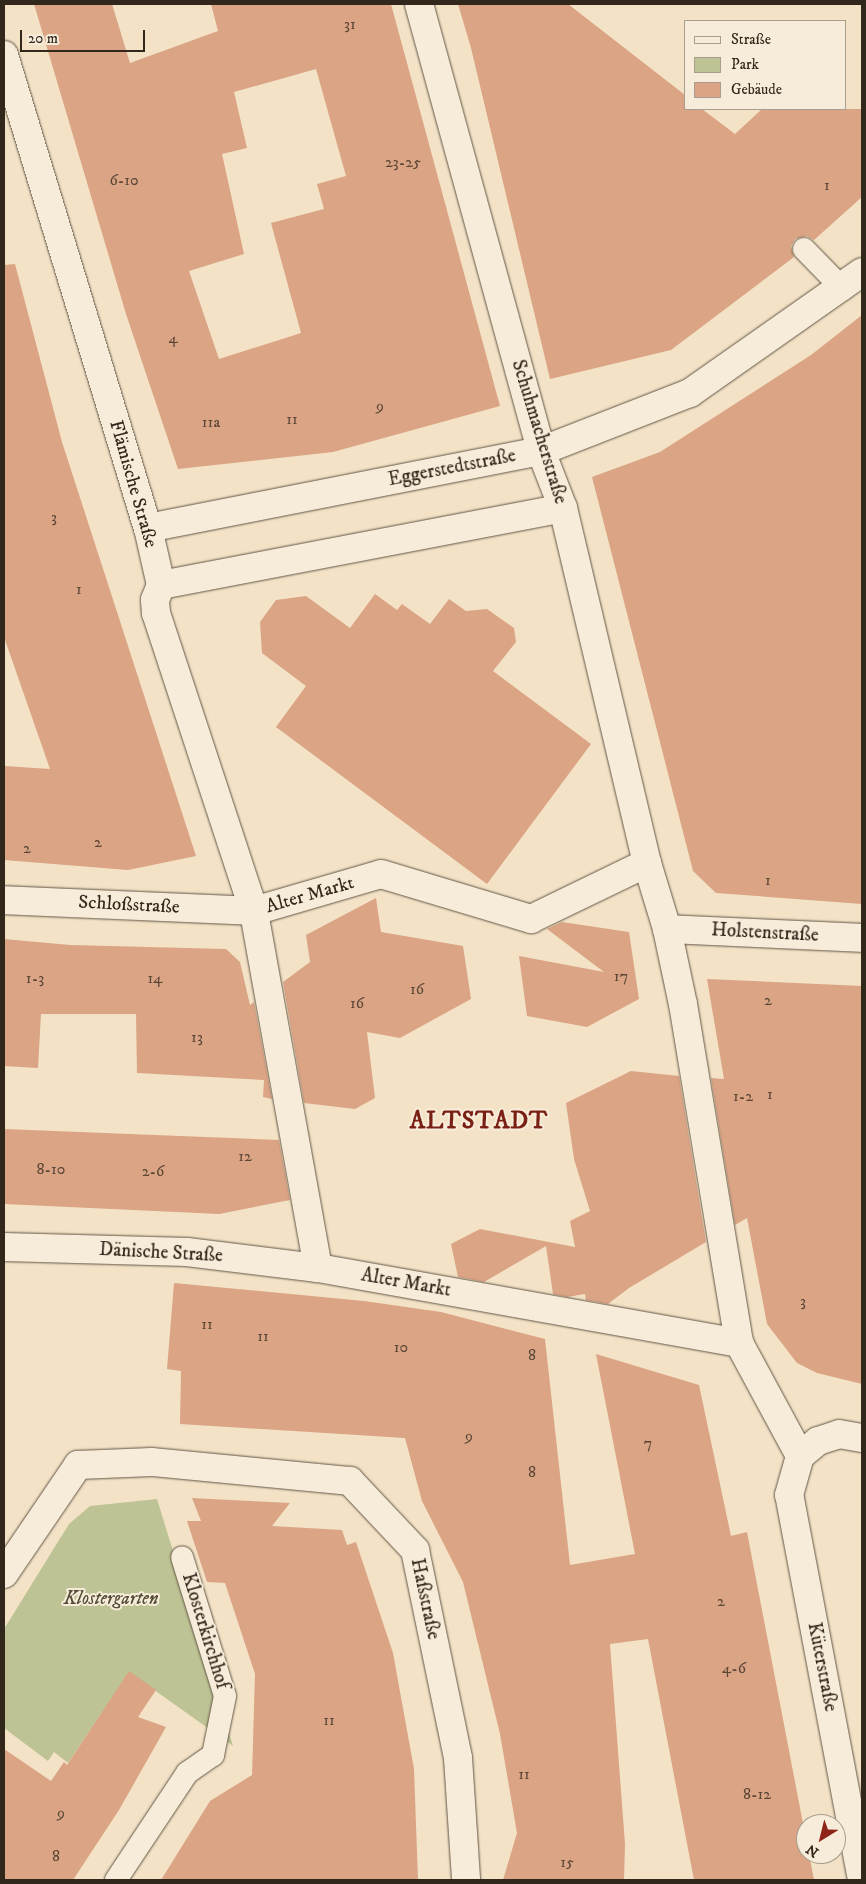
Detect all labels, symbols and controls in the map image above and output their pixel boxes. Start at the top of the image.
house number: 31 [344,14,356,34]
scale bar [22,20,148,52]
legend [684,20,846,110]
text: 20 m [28,29,58,48]
text: Straße [731,30,771,49]
text: Park [731,55,759,74]
text: Gebäude [731,80,782,99]
house number: 23-25 [385,152,421,172]
house number: 6-10 [109,170,139,190]
house number: 1 [824,175,830,195]
house number: 4 [168,328,178,348]
street label: Schuhmacherstraße [506,357,572,507]
house number: 9 [376,396,384,416]
house number: 11 [286,409,298,429]
house number: 11a [202,412,220,432]
street label: Flämische Straße [104,418,162,550]
street label: Eggerstedtstraße [386,444,518,492]
house number: 3 [51,507,57,527]
house number: 1 [76,579,82,599]
house number: 2 [94,832,102,852]
house number: 2 [23,838,31,858]
house number: 1 [765,870,771,890]
street label: Alter Markt [263,872,357,918]
street label: Schloßstraße [78,891,180,919]
street label: Holstenstraße [711,919,819,947]
house number: 17 [614,966,628,986]
house number: 1-3 [26,968,44,988]
house number: 14 [147,968,163,988]
house number: 16 [410,979,424,999]
house number: 2 [764,990,772,1010]
house number: 16 [350,993,364,1013]
house number: 13 [191,1027,203,1047]
house number: 1 [767,1084,773,1104]
house number: 1-2 [733,1086,753,1106]
district label: ALTSTADT [409,1108,549,1136]
house number: 12 [238,1146,252,1166]
house number: 8-10 [37,1159,65,1179]
house number: 2-6 [142,1161,164,1181]
street label: Dänische Straße [99,1238,223,1268]
street label: Alter Markt [359,1264,453,1302]
house number: 3 [800,1291,806,1311]
house number: 11 [201,1314,213,1334]
house number: 11 [257,1326,269,1346]
house number: 10 [394,1337,408,1357]
house number: 8 [528,1345,536,1365]
house number: 9 [465,1426,473,1446]
house number: 7 [644,1433,652,1453]
house number: 8 [528,1462,536,1482]
street label: Haßstraße [405,1556,445,1642]
street label: Klosterkirchhof [177,1570,233,1692]
park label: Klostergarten [64,1588,158,1610]
house number: 2 [717,1591,725,1611]
street label: Küterstraße [802,1621,842,1713]
house number: 4-6 [722,1658,746,1678]
house number: 11 [323,1710,335,1730]
house number: 11 [518,1764,530,1784]
house number: 8-12 [743,1784,771,1804]
house number: 9 [57,1803,65,1823]
north arrow [796,1814,846,1864]
text: N [803,1840,823,1861]
house number: 8 [52,1846,60,1866]
house number: 15 [560,1852,574,1872]

